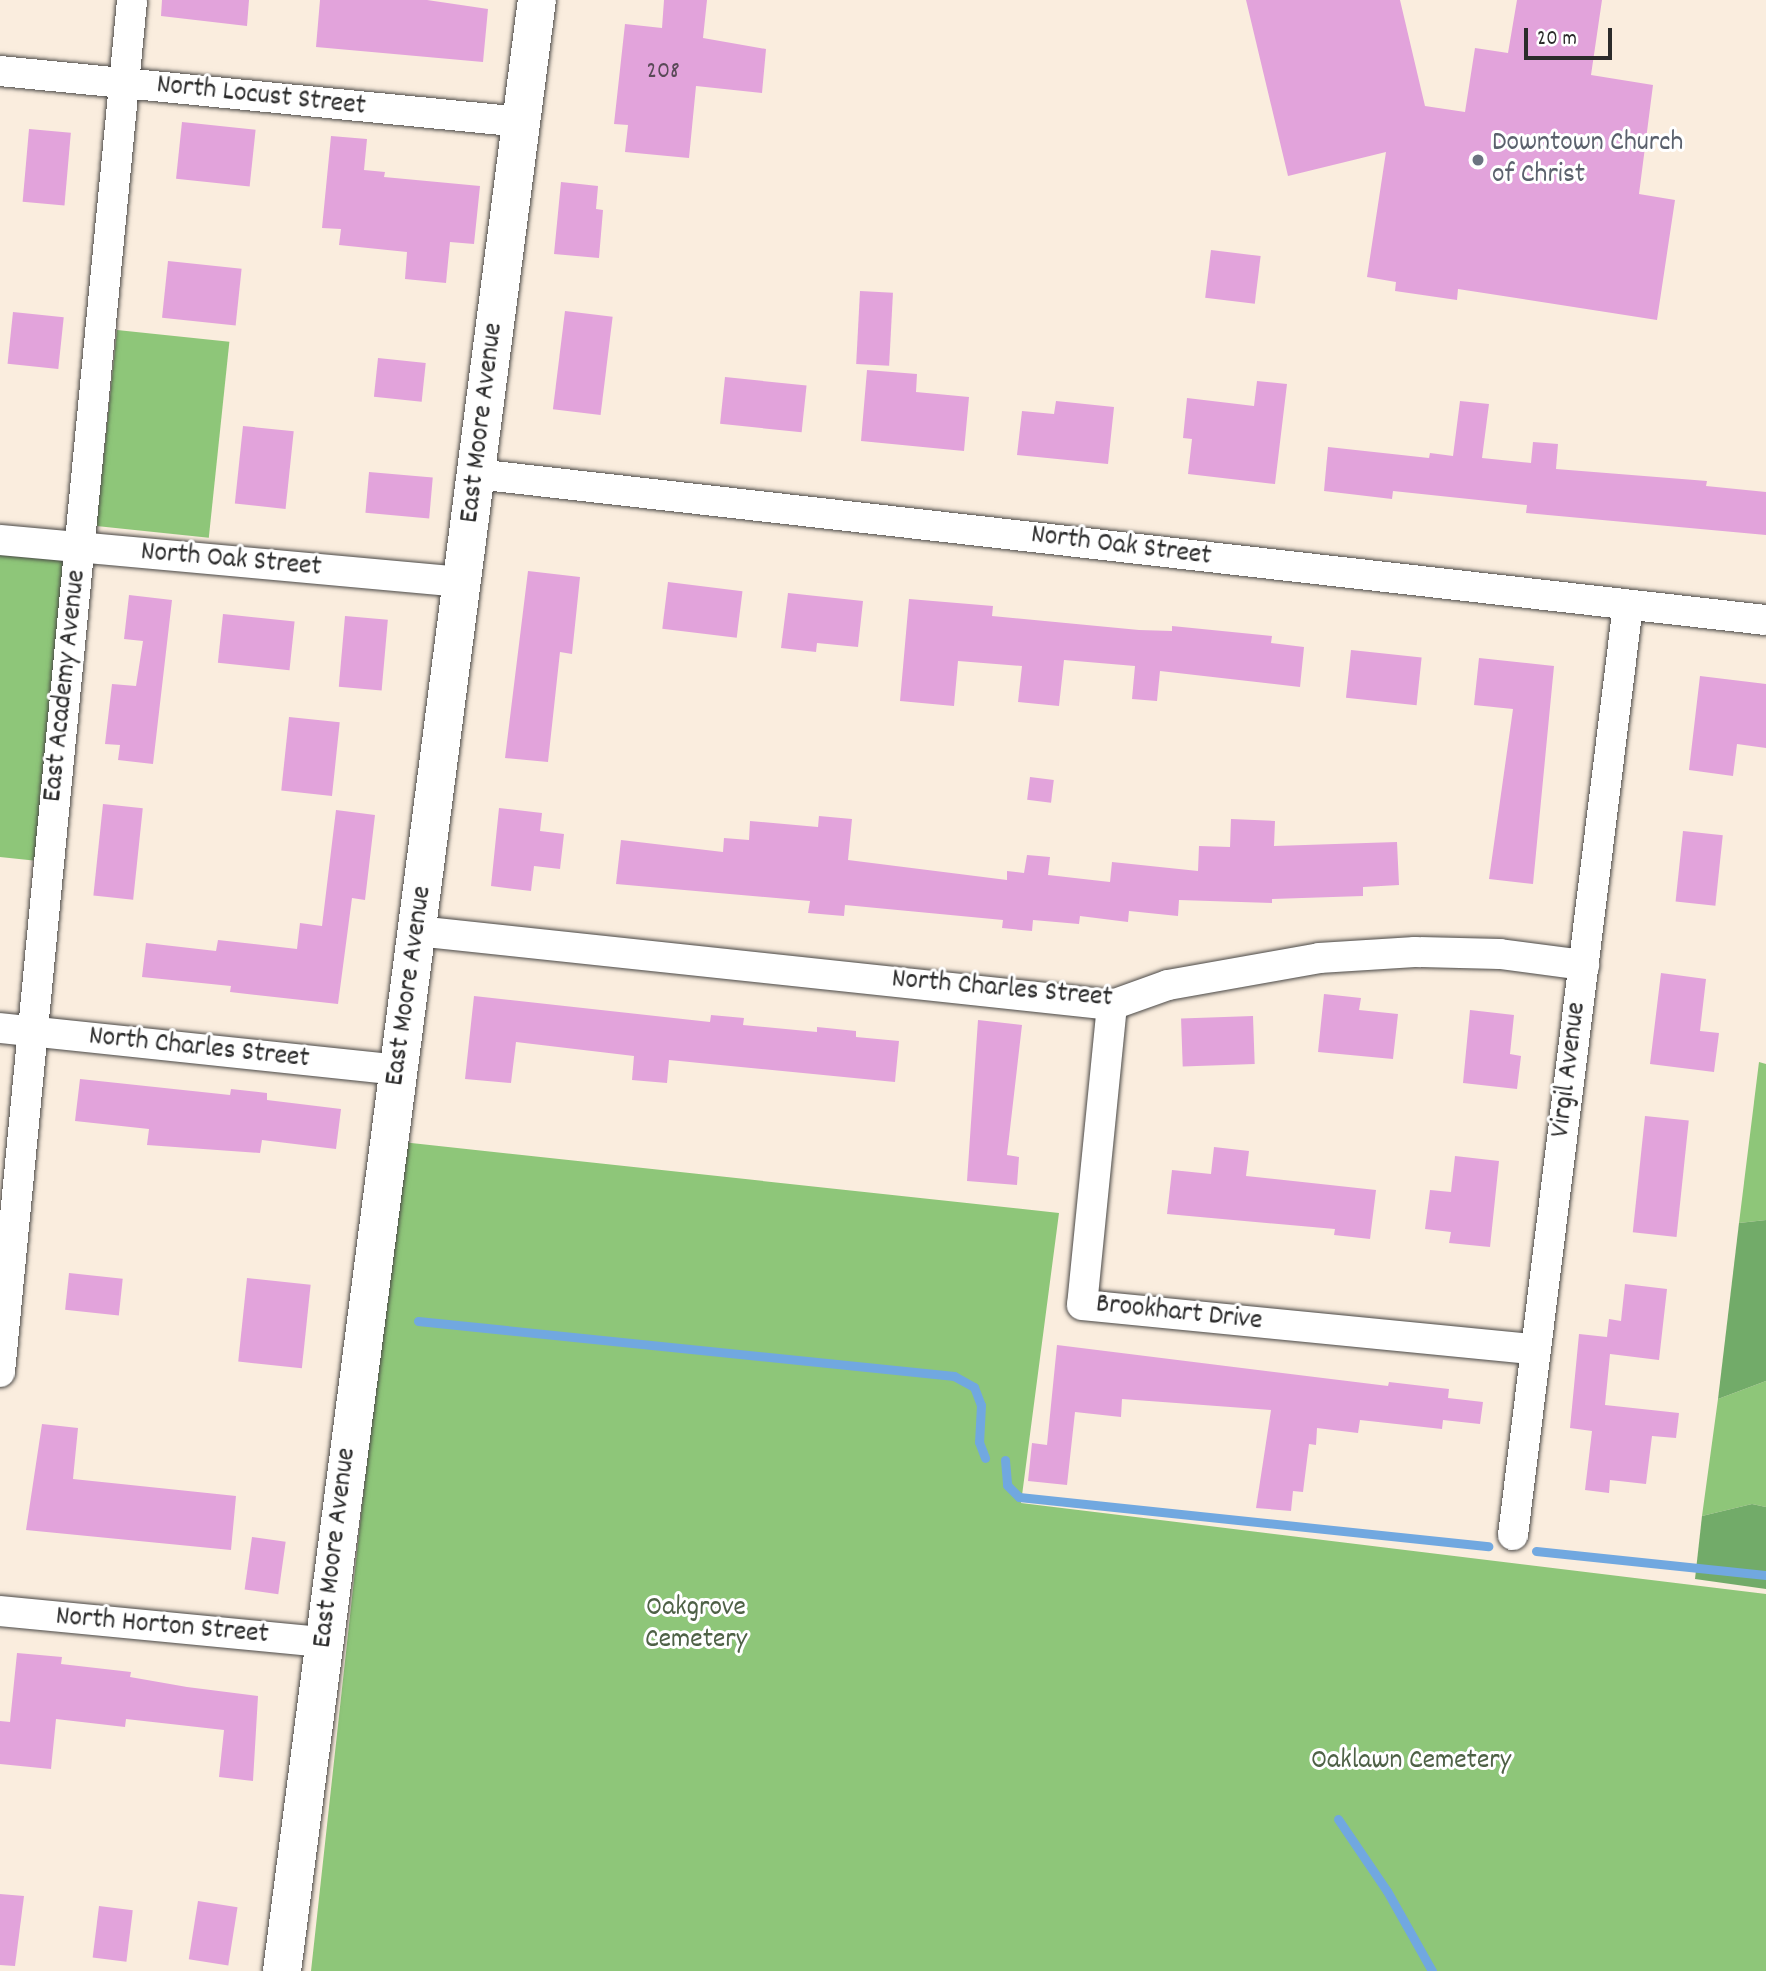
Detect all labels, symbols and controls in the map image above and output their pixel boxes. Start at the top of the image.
scale bar [1528,14,1616,58]
text: 20 m [1537,25,1577,55]
house number: 208 [646,59,680,87]
street label: North Locust Street [155,69,367,125]
place label: Downtown Church of Christ [1492,127,1683,193]
marker: Downtown Church of Christ [1470,152,1486,168]
street label: East Moore Avenue [454,321,512,525]
street label: North Oak Street [1029,519,1213,575]
street label: North Oak Street [139,536,323,586]
street label: East Academy Avenue [37,568,95,804]
street label: East Moore Avenue [379,884,441,1088]
street label: North Charles Street [890,964,1114,1016]
street label: Virgil Avenue [1545,1000,1595,1140]
street label: North Charles Street [87,1021,311,1077]
street label: Brookhart Drive [1094,1289,1264,1339]
street label: East Moore Avenue [307,1446,365,1650]
park label: Oakgrove Cemetery [645,1592,747,1658]
street label: North Horton Street [54,1601,270,1653]
park label: Oaklawn Cemetery [1311,1745,1511,1779]

